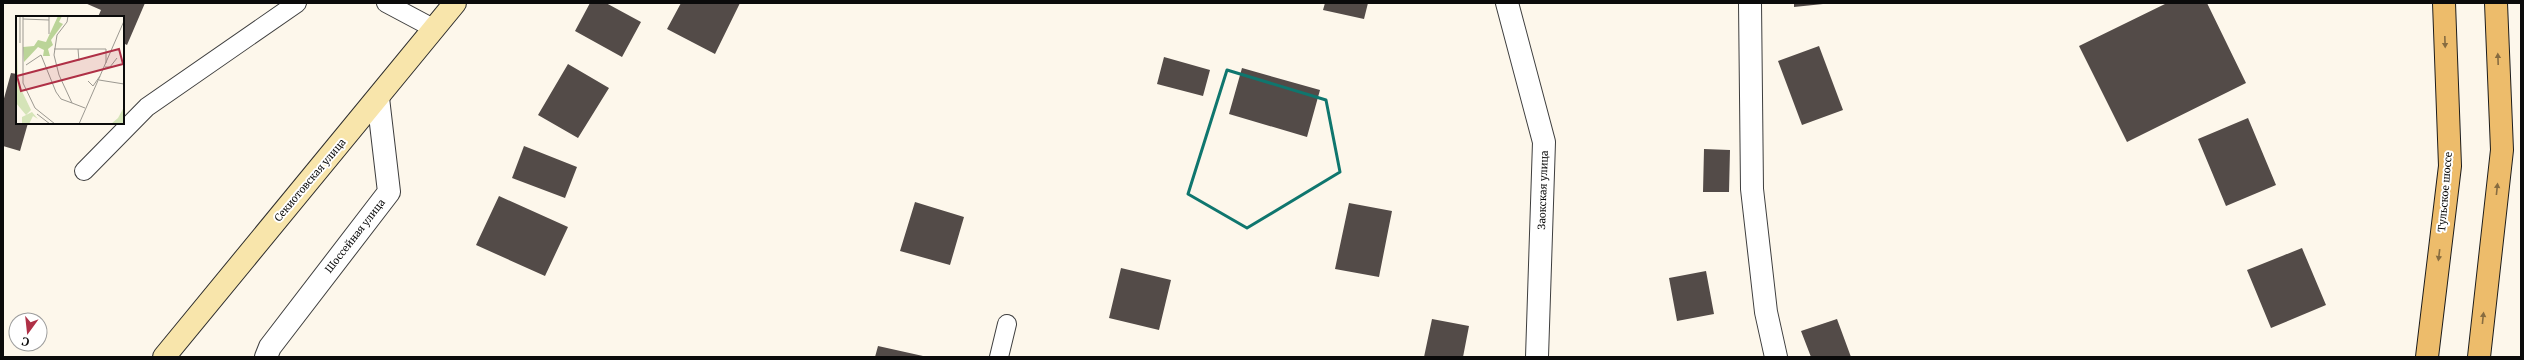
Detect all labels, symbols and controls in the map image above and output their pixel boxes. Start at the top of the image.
inset map [16,16,124,124]
one-way arrow [2442,36,2449,48]
one-way arrow [2495,53,2502,65]
street label: Секиотовская улица [272,135,349,224]
street label: Заокская улица [1535,150,1551,230]
street label: Тульское шоссе [2435,152,2455,232]
one-way arrow [2494,183,2501,195]
street label: Шоссейная улица [322,196,388,276]
one-way arrow [2436,249,2442,261]
north arrow [8,312,48,352]
one-way arrow [2480,312,2486,324]
text: С [20,334,31,349]

